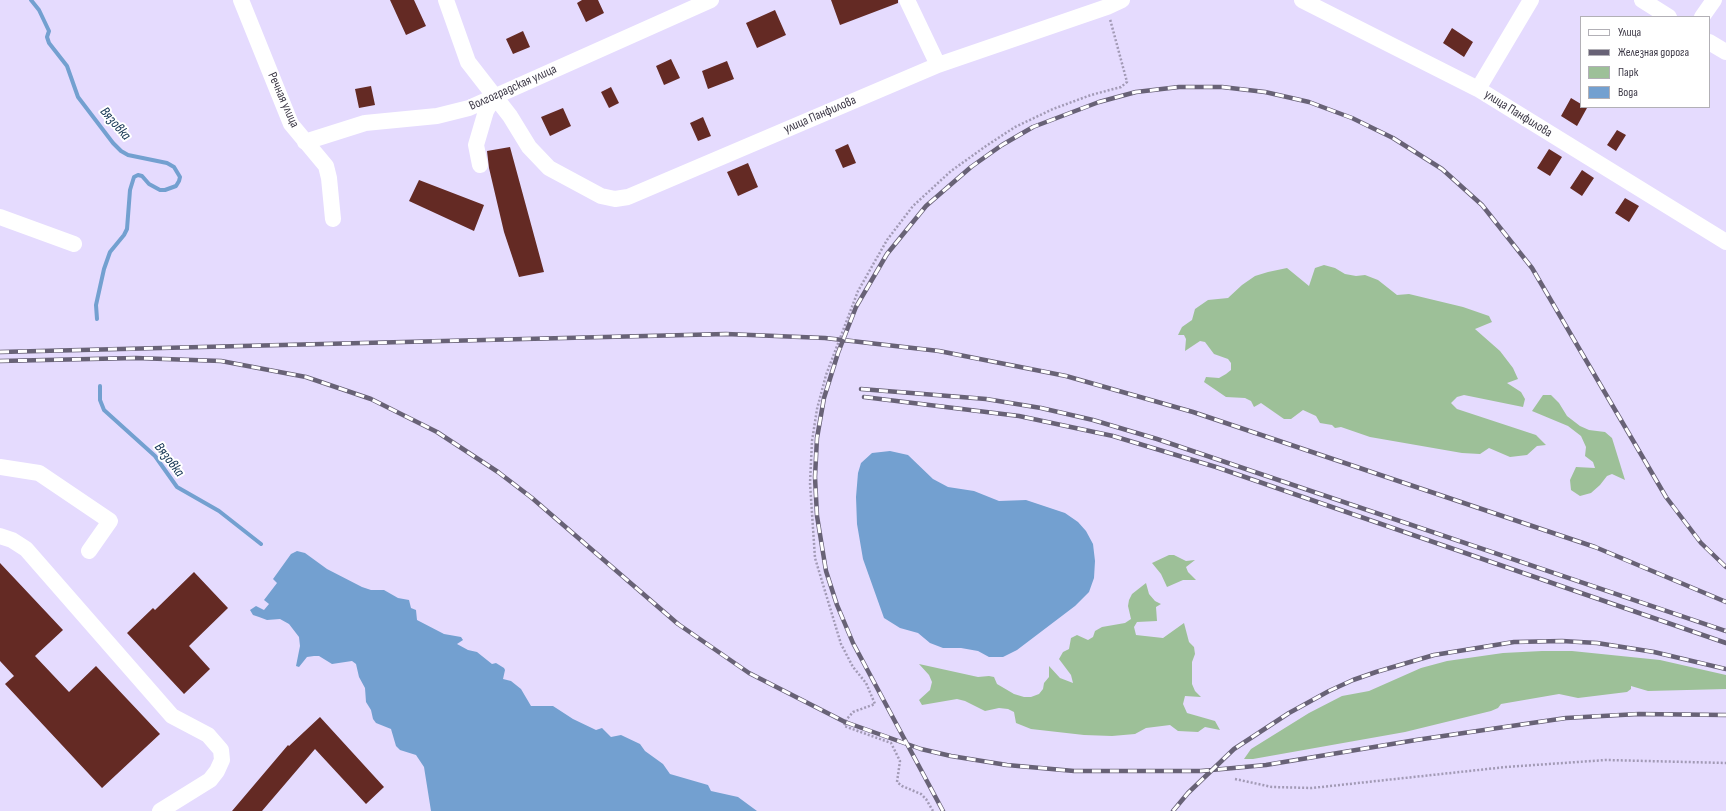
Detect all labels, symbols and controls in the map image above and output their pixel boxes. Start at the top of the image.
legend [1580,16,1710,108]
text: Улица [1618,25,1641,40]
text: Железная дорога [1618,45,1689,60]
street label: Волгоградская улица [467,62,559,114]
text: Парк [1618,65,1638,80]
street label: Речная улица [264,70,302,130]
text: Вода [1618,85,1638,100]
street label: улица Панфилова [1481,87,1555,141]
street label: улица Панфилова [781,93,859,137]
water label: Вязовка [96,104,134,144]
water label: Вязовка [151,440,187,480]

